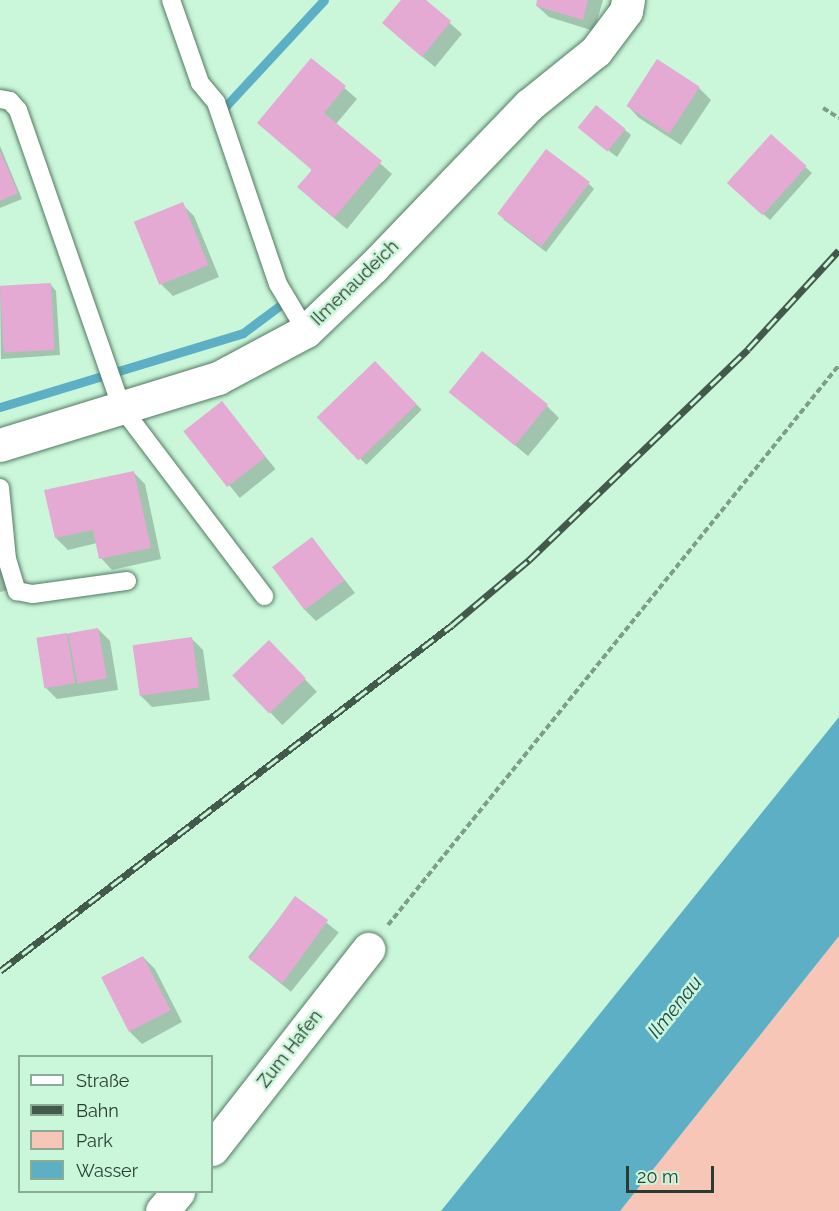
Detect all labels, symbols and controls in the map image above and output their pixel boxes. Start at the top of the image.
street label: Ilmenaudeich [307,236,403,330]
water label: Ilmenau [643,971,707,1043]
street label: Zum Hafen [253,1006,327,1092]
legend [18,1055,213,1193]
text: Straße [76,1070,129,1091]
text: Bahn [76,1100,119,1121]
text: Park [76,1130,113,1151]
scale bar [629,1154,718,1192]
text: Wasser [76,1160,138,1181]
text: 20 m [637,1166,679,1187]

